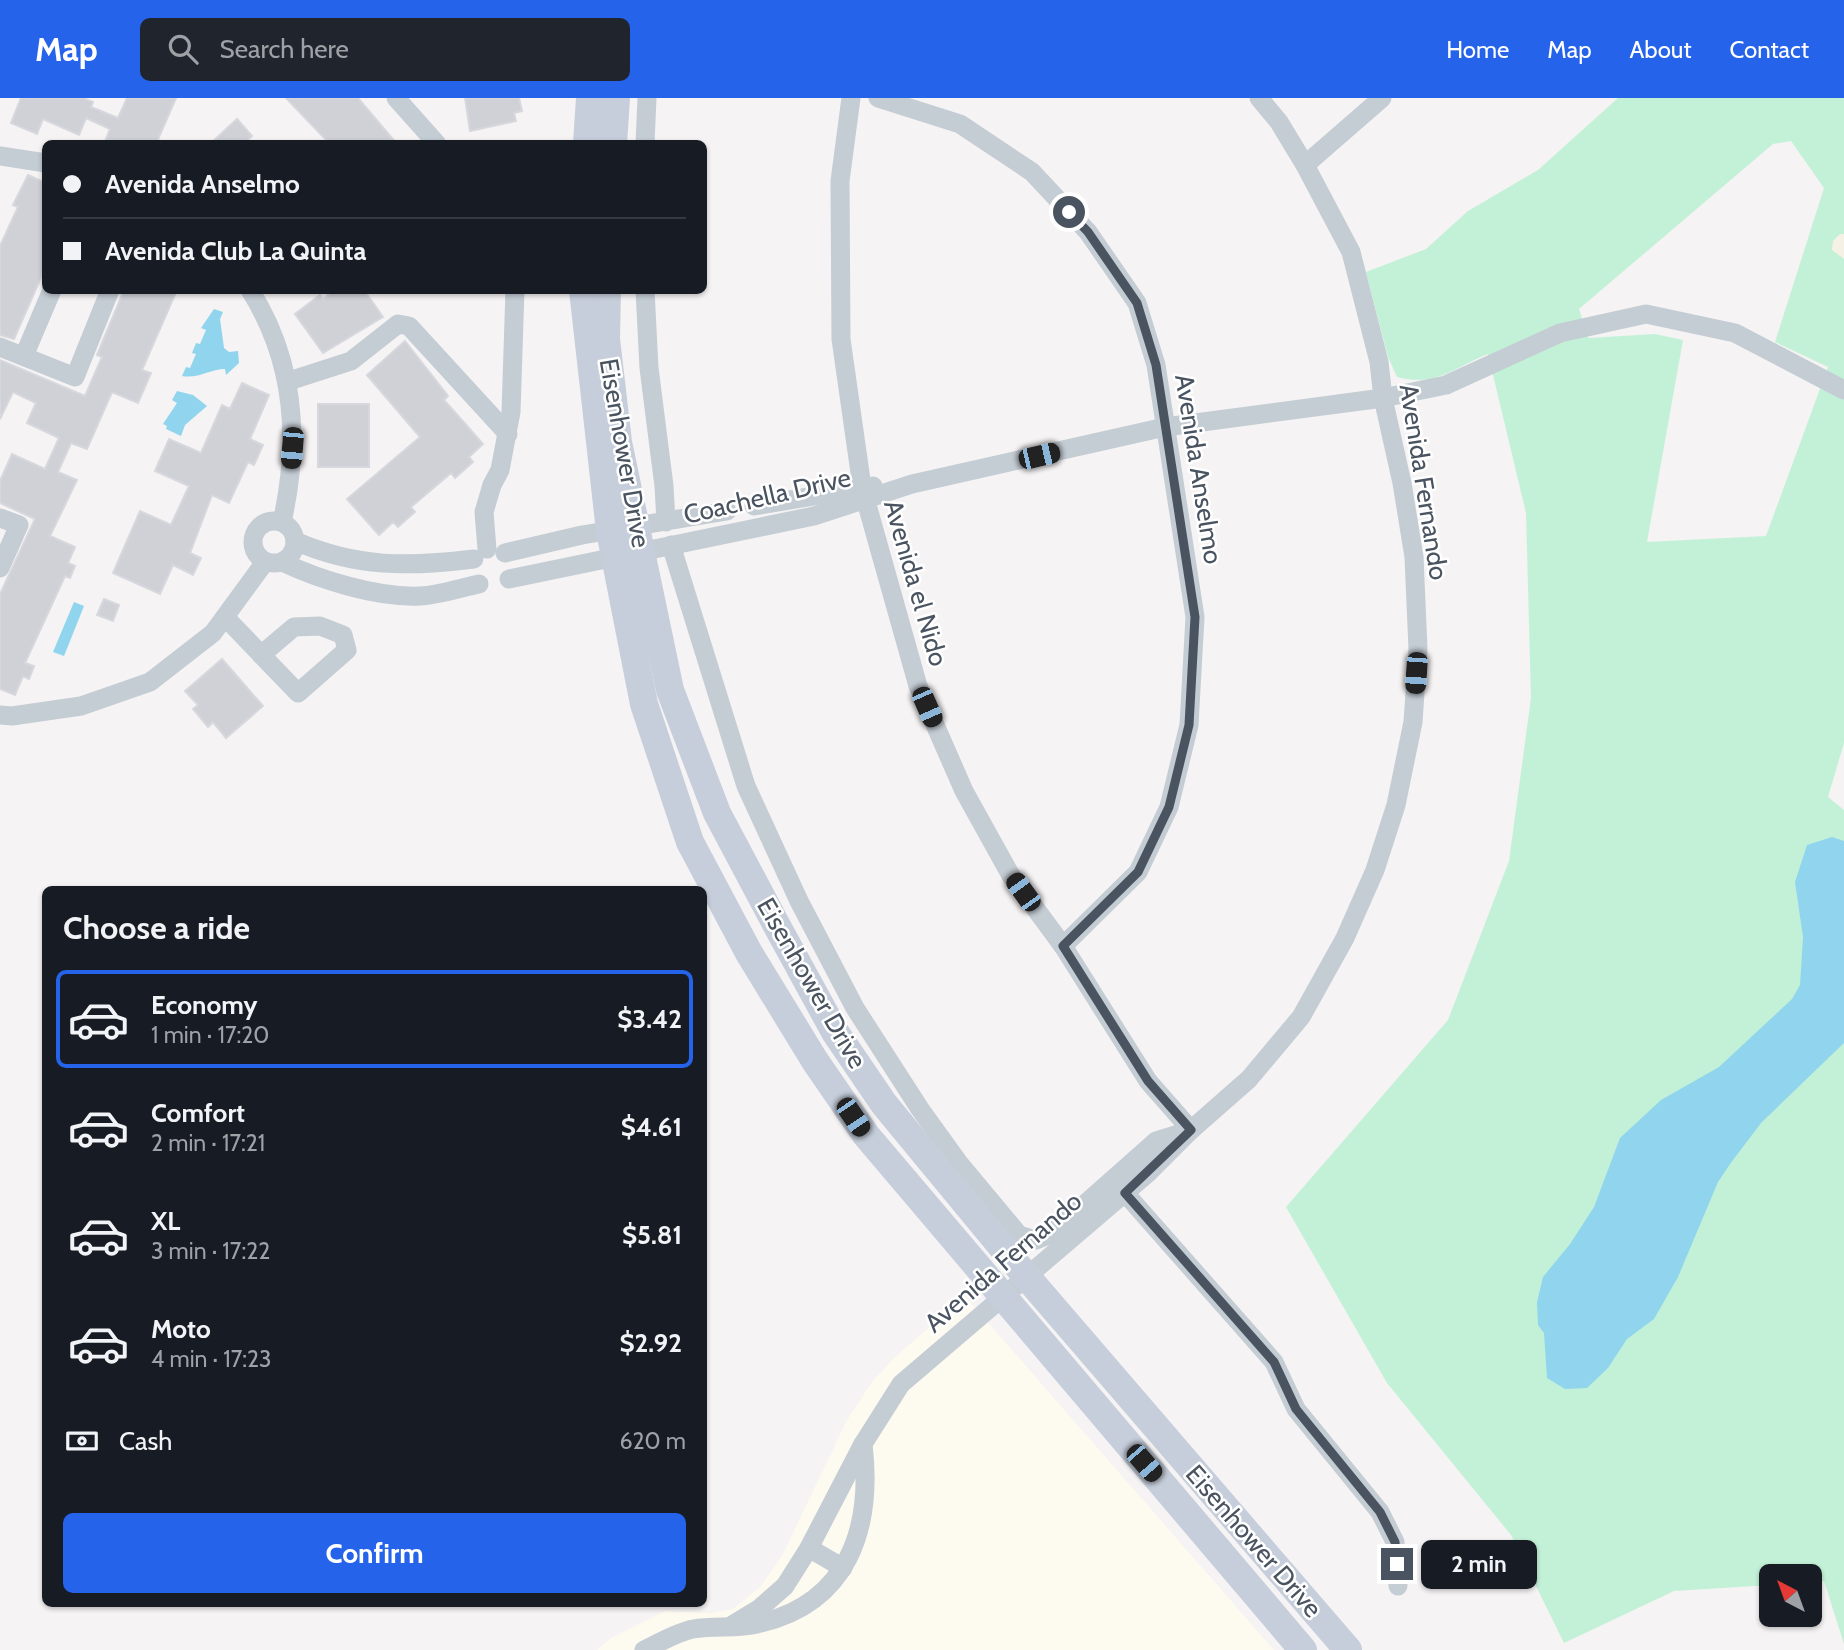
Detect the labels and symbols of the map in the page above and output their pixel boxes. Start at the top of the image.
route start [1053,196,1085,228]
street label: Eisenhower Drive [593,356,657,550]
street label: Avenida Anselmo [1168,372,1230,566]
street label: Avenida Fernando [1393,382,1455,582]
car [280,426,305,470]
car [1017,441,1062,471]
street label: Coachella Drive [680,461,854,531]
street label: Avenida el Nido [877,496,955,670]
car [1405,651,1428,695]
car [909,684,946,730]
car [1003,869,1044,915]
street label: Eisenhower Drive [750,892,874,1074]
car [833,1094,874,1140]
street label: Avenida Fernando [918,1185,1088,1339]
car [1123,1440,1166,1486]
street label: Eisenhower Drive [1179,1458,1329,1624]
callout: 2 min [1422,1540,1537,1588]
route end [1381,1548,1413,1580]
north arrow [1759,1564,1822,1628]

